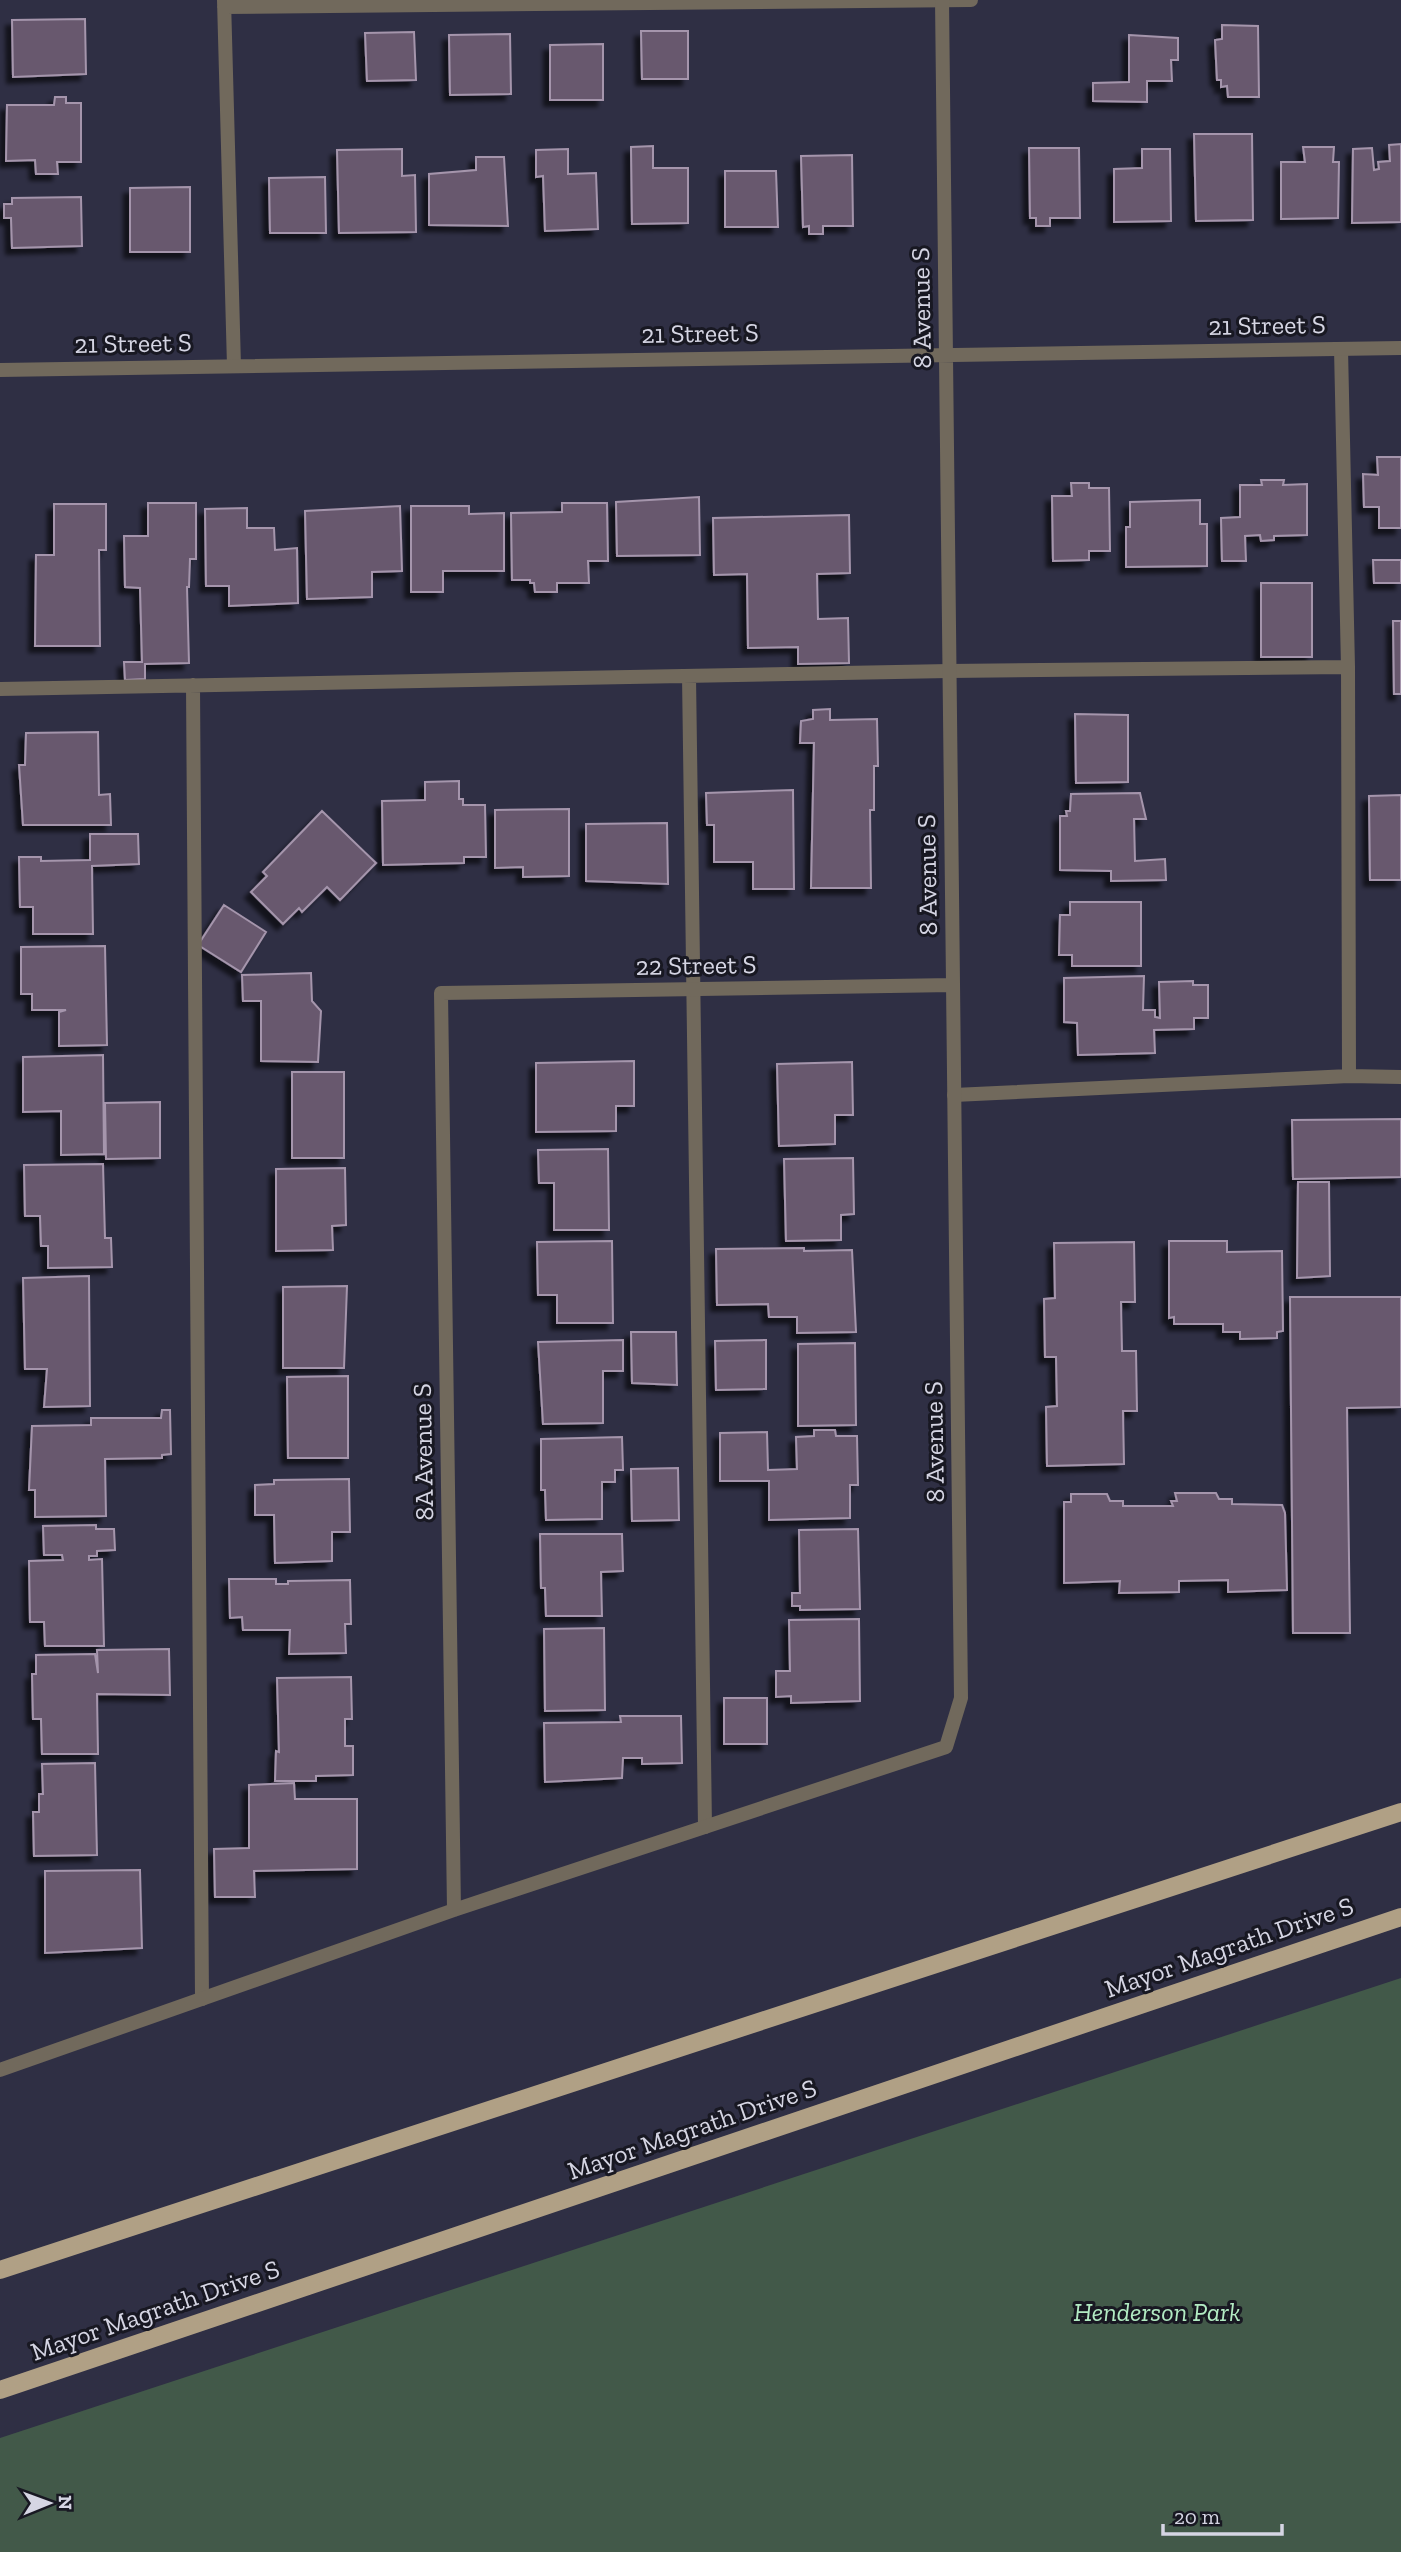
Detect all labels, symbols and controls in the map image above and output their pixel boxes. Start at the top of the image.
street label: 8 Avenue S [904,247,938,369]
street label: 21 Street S [1208,308,1326,342]
street label: 21 Street S [641,316,759,350]
street label: 21 Street S [74,326,192,360]
street label: 8 Avenue S [910,814,944,936]
street label: 22 Street S [635,948,757,982]
street label: 8 Avenue S [917,1381,951,1503]
street label: 8A Avenue S [406,1383,440,1521]
street label: Mayor Magrath Drive S [1100,1889,1358,2005]
street label: Mayor Magrath Drive S [563,2071,821,2187]
street label: Mayor Magrath Drive S [26,2252,284,2368]
park label: Henderson Park [1073,2296,1241,2328]
north arrow [14,2468,84,2538]
scale bar [1163,2492,1282,2536]
text: N [54,2495,77,2510]
text: 20 m [1174,2504,1220,2529]

